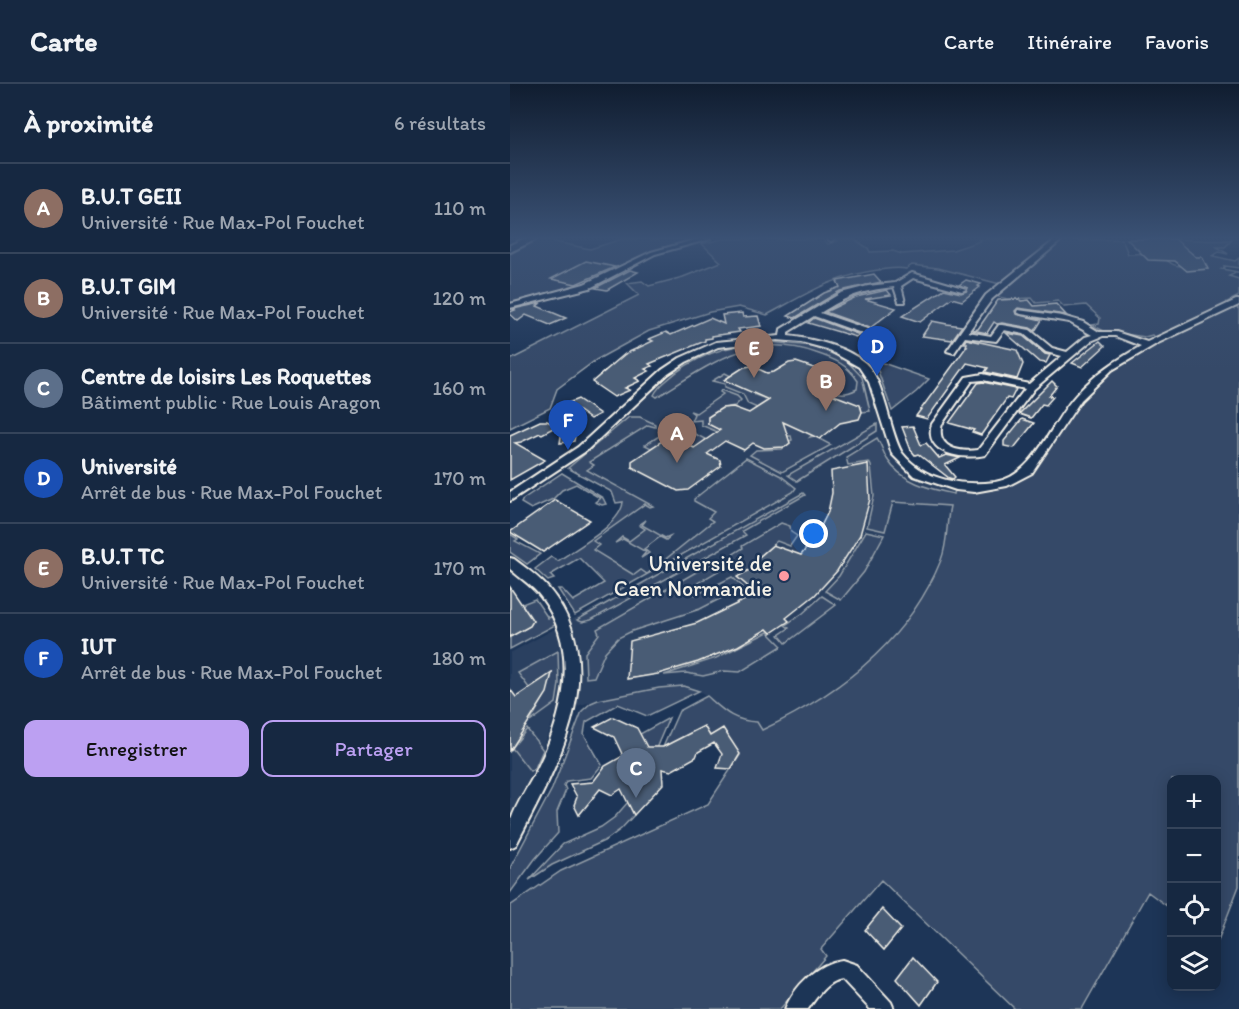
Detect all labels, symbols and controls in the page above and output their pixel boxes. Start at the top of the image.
text: Carte [30,24,97,58]
text: Carte [944,29,994,54]
text: Itinéraire [1027,29,1112,54]
text: Favoris [1145,29,1209,54]
text: À proximité [24,107,153,139]
text: 6 résultats [394,111,486,135]
text: B.U.T GEII [81,183,182,210]
text: A [37,196,50,220]
text: 110 m [434,196,486,220]
text: Université · Rue Max-Pol Fouchet [81,210,365,234]
text: B.U.T GIM [81,273,176,300]
text: B [37,286,50,310]
text: 120 m [433,286,486,310]
text: Université · Rue Max-Pol Fouchet [81,300,365,324]
pin: D [858,326,896,376]
pin: E [734,328,774,378]
pin: B [806,362,846,411]
text: Centre de loisirs Les Roquettes [81,363,371,390]
text: C [37,376,50,400]
text: 160 m [433,376,486,400]
text: Bâtiment public · Rue Louis Aragon [81,390,380,414]
pin: F [548,400,588,450]
pin: A [658,414,696,463]
text: Université [81,453,177,480]
text: D [37,466,50,490]
text: 170 m [433,466,486,490]
text: Arrêt de bus · Rue Max-Pol Fouchet [81,480,382,504]
your location [799,519,828,548]
text: B.U.T TC [81,543,164,570]
place label: Université de Caen Normandie [614,550,772,602]
text: E [38,556,49,580]
text: 170 m [433,556,486,580]
marker: Université de Caen Normandie [777,569,791,583]
text: Université · Rue Max-Pol Fouchet [81,570,365,594]
text: IUT [81,633,116,660]
text: F [38,646,49,670]
text: 180 m [432,646,486,670]
text: Arrêt de bus · Rue Max-Pol Fouchet [81,660,382,684]
button: Enregistrer [24,720,249,777]
button: Partager [261,720,486,777]
pin: C [616,748,656,798]
map controls [1167,775,1221,991]
button: + [1167,775,1221,829]
button: − [1167,829,1221,883]
button: locate [1167,883,1221,937]
button: layers [1167,937,1221,991]

